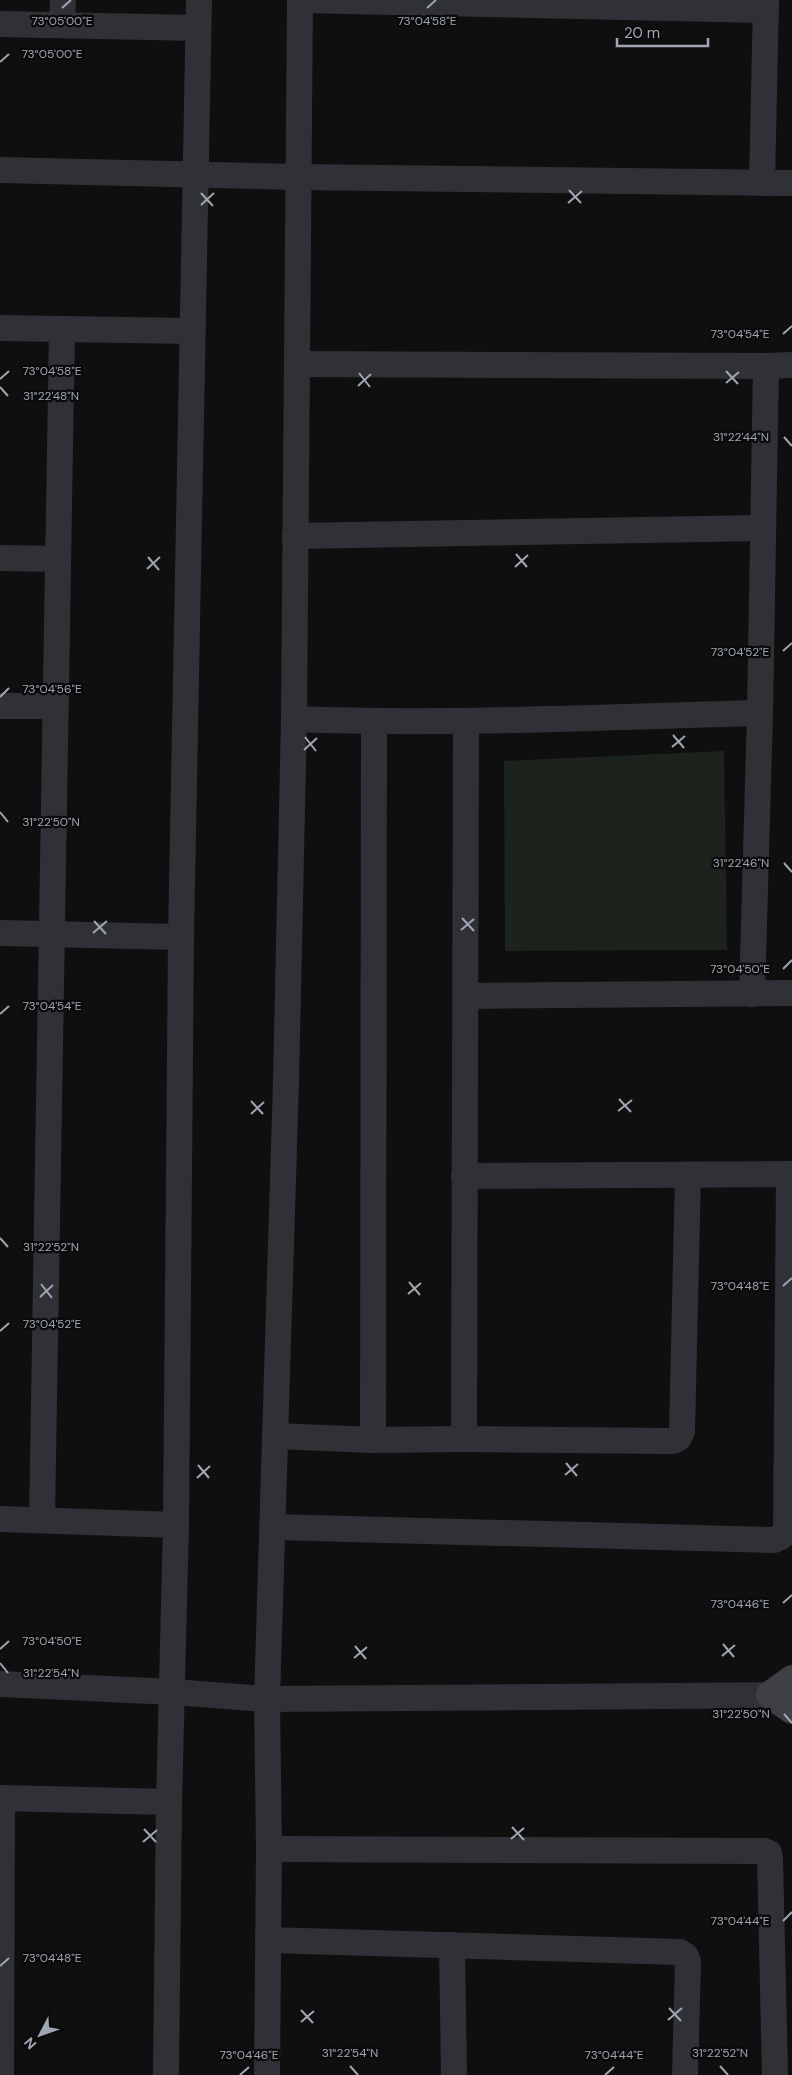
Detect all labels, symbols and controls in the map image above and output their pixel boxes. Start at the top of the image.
text: 73°05'00"E [31,13,93,29]
text: 73°04'58"E [397,13,457,29]
scale bar [617,15,708,47]
text: 20 m [624,23,660,43]
text: 73°05'00"E [21,46,83,62]
text: 73°04'54"E [710,326,770,342]
text: 73°04'58"E [22,363,82,379]
text: 31°22'48"N [23,388,79,404]
text: 31°22'44"N [713,429,769,445]
text: 73°04'52"E [711,644,770,660]
text: 73°04'56"E [22,681,82,697]
text: 31°22'50"N [22,814,80,830]
text: 31°22'46"N [713,855,769,871]
text: 73°04'50"E [710,961,770,977]
text: 73°04'54"E [22,998,82,1014]
text: 31°22'52"N [23,1239,79,1255]
text: 73°04'48"E [711,1278,770,1294]
text: 73°04'52"E [23,1316,82,1332]
text: 73°04'46"E [710,1596,770,1612]
text: 73°04'50"E [22,1633,82,1649]
text: 31°22'54"N [23,1665,79,1681]
text: 31°22'50"N [712,1706,770,1722]
text: 73°04'44"E [711,1913,770,1929]
text: 73°04'48"E [23,1950,82,1966]
north arrow [15,2010,65,2060]
text: N [20,2034,40,2053]
text: 31°22'54"N [322,2045,378,2061]
text: 31°22'52"N [692,2045,748,2061]
text: 73°04'46"E [219,2047,279,2063]
text: 73°04'44"E [585,2047,644,2063]

